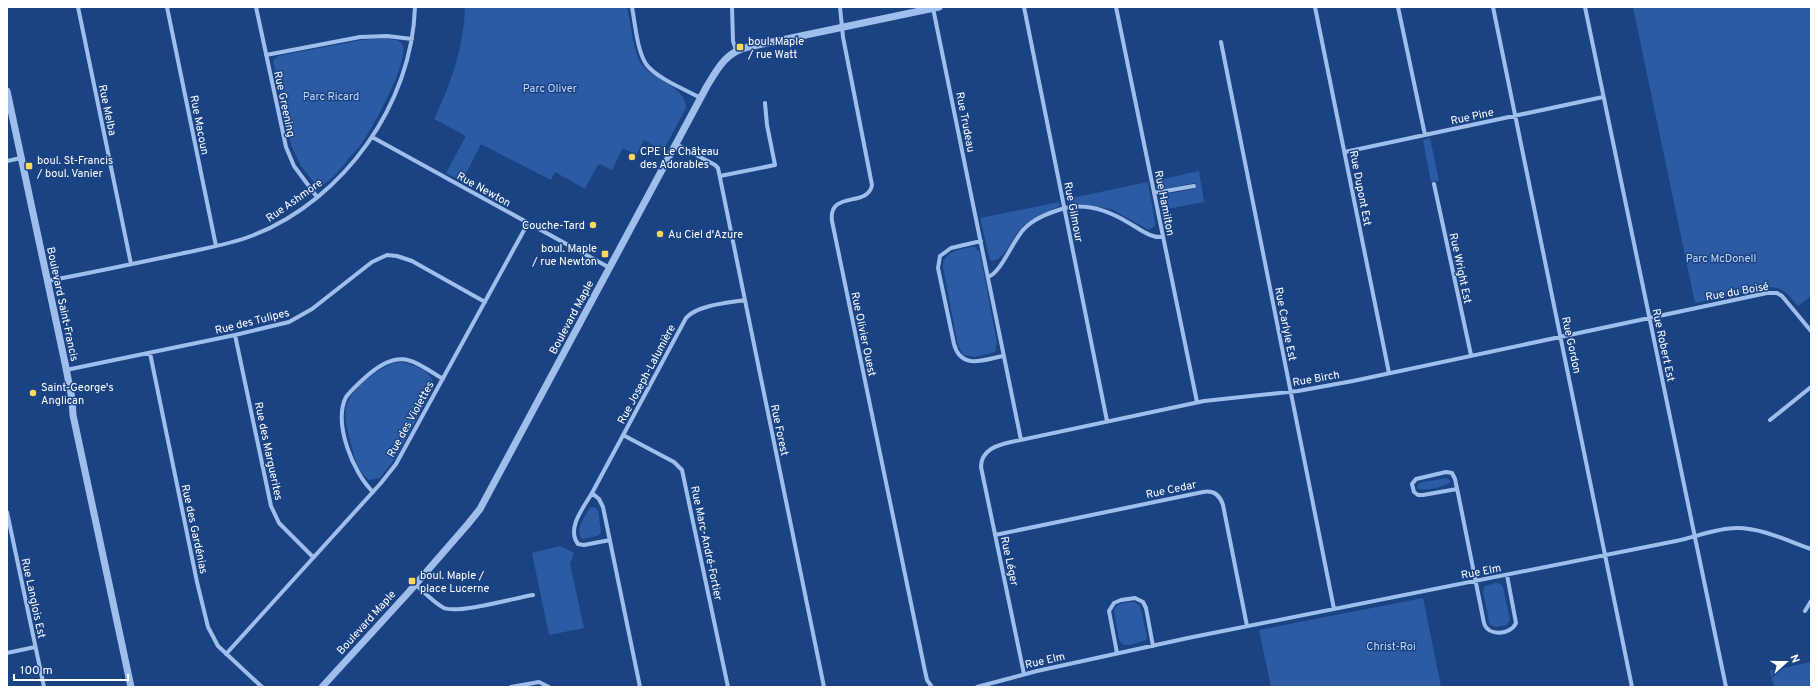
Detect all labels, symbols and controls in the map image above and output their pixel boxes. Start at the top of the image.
place label: boul. Maple / rue Watt [747,35,804,62]
marker: boul. Maple / rue Watt [735,42,745,52]
street label: Rue Greening [270,70,298,138]
park label: Parc Oliver [523,82,578,96]
street label: Rue Melba [95,84,119,137]
park label: Parc Ricard [303,90,359,104]
street label: Rue Trudeau [952,91,978,154]
street label: Rue Macoun [186,94,212,156]
street label: Rue Pine [1449,106,1495,128]
place label: CPE Le Château des Adorables [640,145,719,172]
street label: Rue Dupont Est [1346,149,1374,227]
marker: CPE Le Château des Adorables [627,152,637,162]
place label: boul. St-Francis / boul. Vanier [36,154,113,181]
marker: boul. St-Francis / boul. Vanier [24,161,34,171]
street label: Rue Newton [454,169,513,210]
street label: Rue Hamilton [1151,169,1177,237]
street label: Rue Ashmore [264,176,326,225]
street label: Rue Gilmour [1060,181,1086,244]
place label: Couche-Tard [522,219,585,233]
marker: Couche-Tard [588,220,598,230]
place label: Au Ciel d'Azure [668,228,743,242]
marker: Au Ciel d'Azure [655,229,665,239]
street label: Rue Wright Est [1446,232,1474,305]
place label: boul. Maple / rue Newton [531,242,597,269]
street label: Boulevard Saint-Francis [43,246,81,363]
marker: boul. Maple / rue Newton [600,249,610,259]
park label: Parc McDonell [1686,252,1756,266]
street label: Boulevard Maple [546,278,597,357]
street label: Rue du Boisé [1704,280,1770,304]
street label: Rue Carlyle Est [1271,286,1299,362]
street label: Rue Olivier Ouest [847,291,879,378]
street label: Rue des Tulipes [214,306,291,338]
street label: Rue Robert Est [1648,307,1678,383]
street label: Rue Gordon [1558,315,1584,375]
street label: Rue Joseph-Lalumière [615,322,679,427]
street label: Rue Birch [1292,368,1341,390]
street label: Rue des Violettes [384,379,438,460]
place label: Saint-George's Anglican [41,381,114,408]
marker: Saint-George's Anglican [28,388,38,398]
street label: Rue des Marguerites [251,401,285,502]
street label: Rue Forest [767,403,791,457]
street label: Rue Cedar [1145,478,1199,502]
street label: Rue des Gardénias [178,483,210,575]
street label: Rue Marc-André-Fortier [687,485,725,603]
street label: Rue Léger [997,535,1021,588]
street label: Rue Langlois Est [18,557,48,640]
street label: Rue Elm [1460,561,1502,583]
place label: boul. Maple / place Lucerne [420,569,490,596]
marker: boul. Maple / place Lucerne [407,576,417,586]
street label: Boulevard Maple [334,588,399,658]
park label: Christ-Roi [1366,640,1416,654]
north arrow [1766,642,1806,682]
street label: Rue Elm [1024,650,1067,672]
text: N [1786,653,1802,665]
scale bar [14,656,128,682]
text: 100 m [20,663,53,679]

